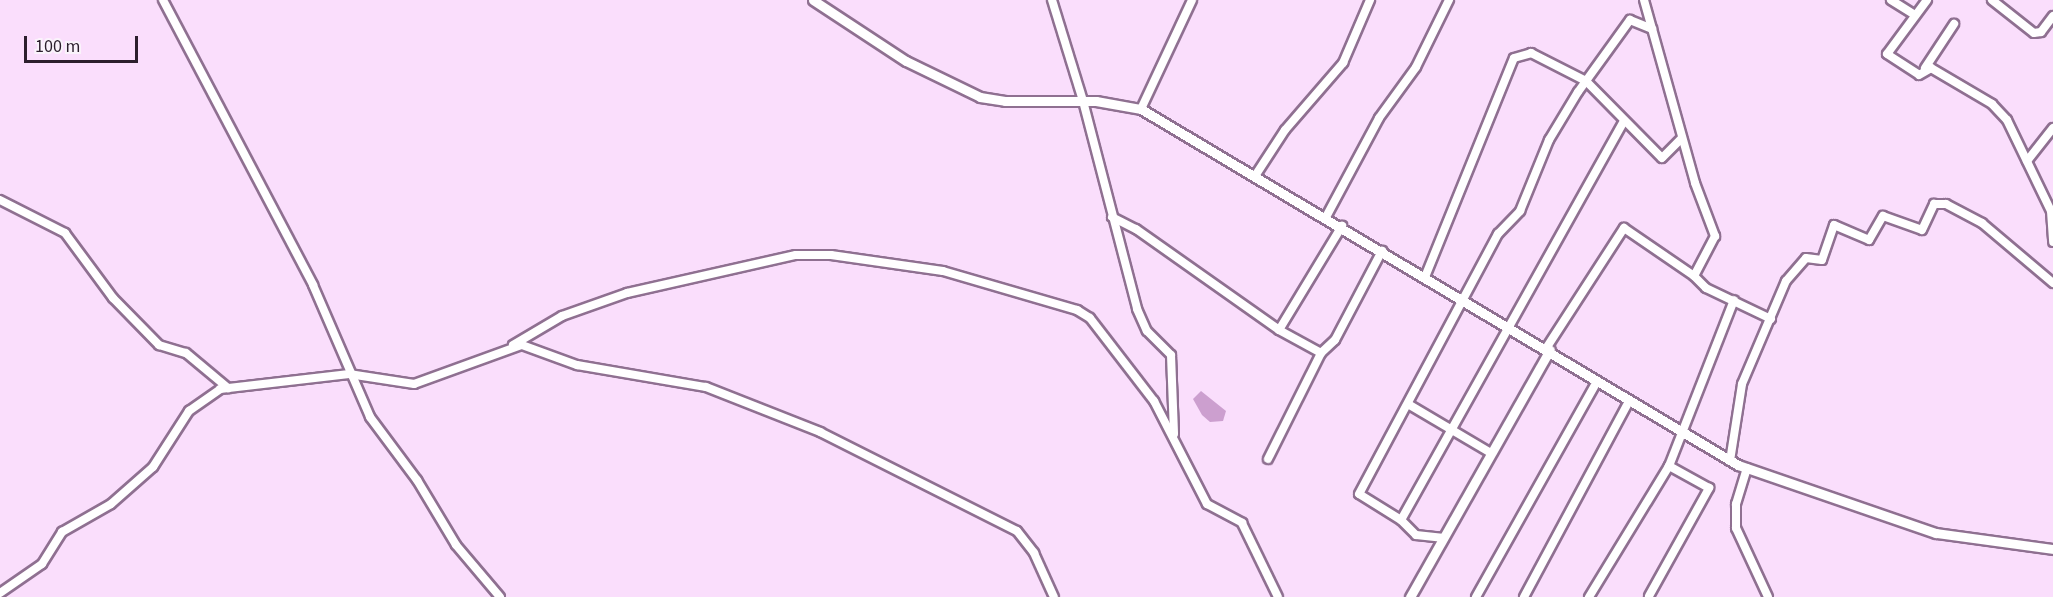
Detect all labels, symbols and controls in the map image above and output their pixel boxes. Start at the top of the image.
scale bar [27,24,141,62]
text: 100 m [35,34,80,59]

